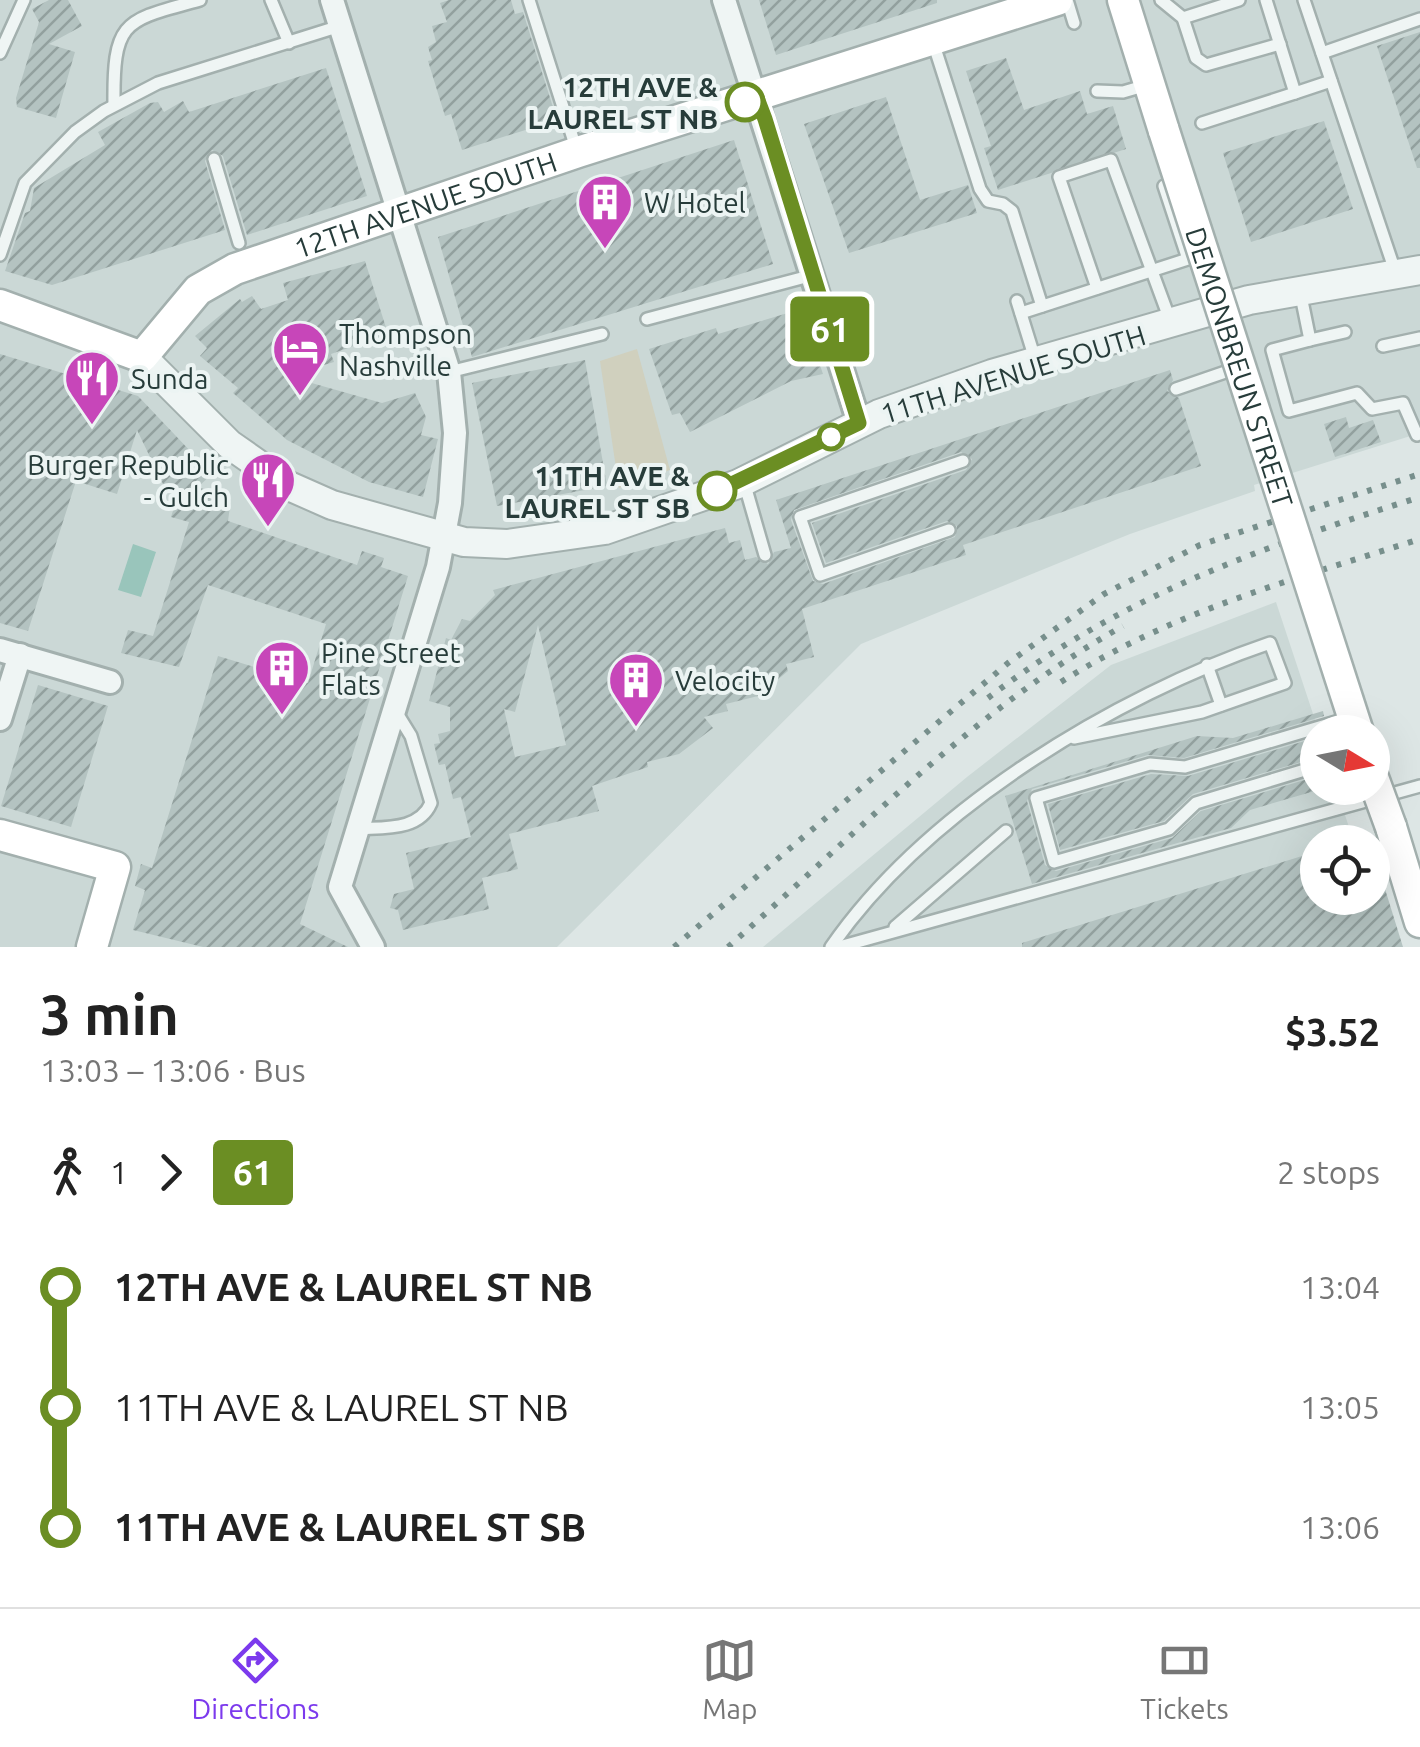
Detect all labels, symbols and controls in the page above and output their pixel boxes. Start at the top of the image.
place label: 12TH AVE & LAUREL ST NB [527,71,719,134]
marker: 12TH AVE & LAUREL ST NB [726,83,764,121]
street label: 12TH AVENUE SOUTH [290,145,560,263]
building icon: W Hotel [575,172,635,251]
place label: W Hotel [644,187,746,218]
street label: DEMONBREUN STREET [1181,223,1300,511]
line badge: 61 [785,296,875,362]
text: 61 [810,309,850,349]
place label: Thompson Nashville [339,318,472,381]
hotel icon: Thompson Nashville [270,319,330,398]
street label: 11TH AVENUE SOUTH [877,319,1149,429]
restaurant icon: Sunda [62,348,122,427]
place label: Sunda [131,363,208,394]
unlabelled marker [818,424,844,450]
place label: Burger Republic - Gulch [27,449,229,512]
restaurant icon: Burger Republic - Gulch [238,450,298,529]
place label: 11TH AVE & LAUREL ST SB [504,460,691,523]
marker: 11TH AVE & LAUREL ST SB [698,472,736,510]
place label: Pine Street Flats [321,637,461,700]
building icon: Pine Street Flats [252,638,312,717]
building icon: Velocity [606,650,666,729]
place label: Velocity [675,665,775,696]
north arrow [1300,715,1390,805]
map controls [1300,715,1390,915]
button: locate [1300,825,1390,915]
text: 3 min [40,984,179,1045]
text: $3.52 [1285,1011,1380,1053]
text: 13:03 – 13:06 · Bus [40,1052,306,1088]
icon: walk [40,1145,95,1200]
icon: forward [143,1145,198,1200]
text: 61 [233,1152,273,1192]
text: 1 [110,1154,128,1190]
text: 2 stops [1277,1154,1380,1190]
text: 12TH AVE & LAUREL ST NB [114,1266,593,1308]
text: 13:04 [1300,1269,1380,1305]
text: 11TH AVE & LAUREL ST NB [114,1386,569,1428]
text: 13:05 [1300,1389,1380,1425]
text: 11TH AVE & LAUREL ST SB [114,1506,586,1548]
text: 13:06 [1300,1509,1380,1545]
tab: Directions [191,1633,319,1724]
tab: Map [702,1633,757,1724]
tab: Tickets [1140,1633,1229,1724]

